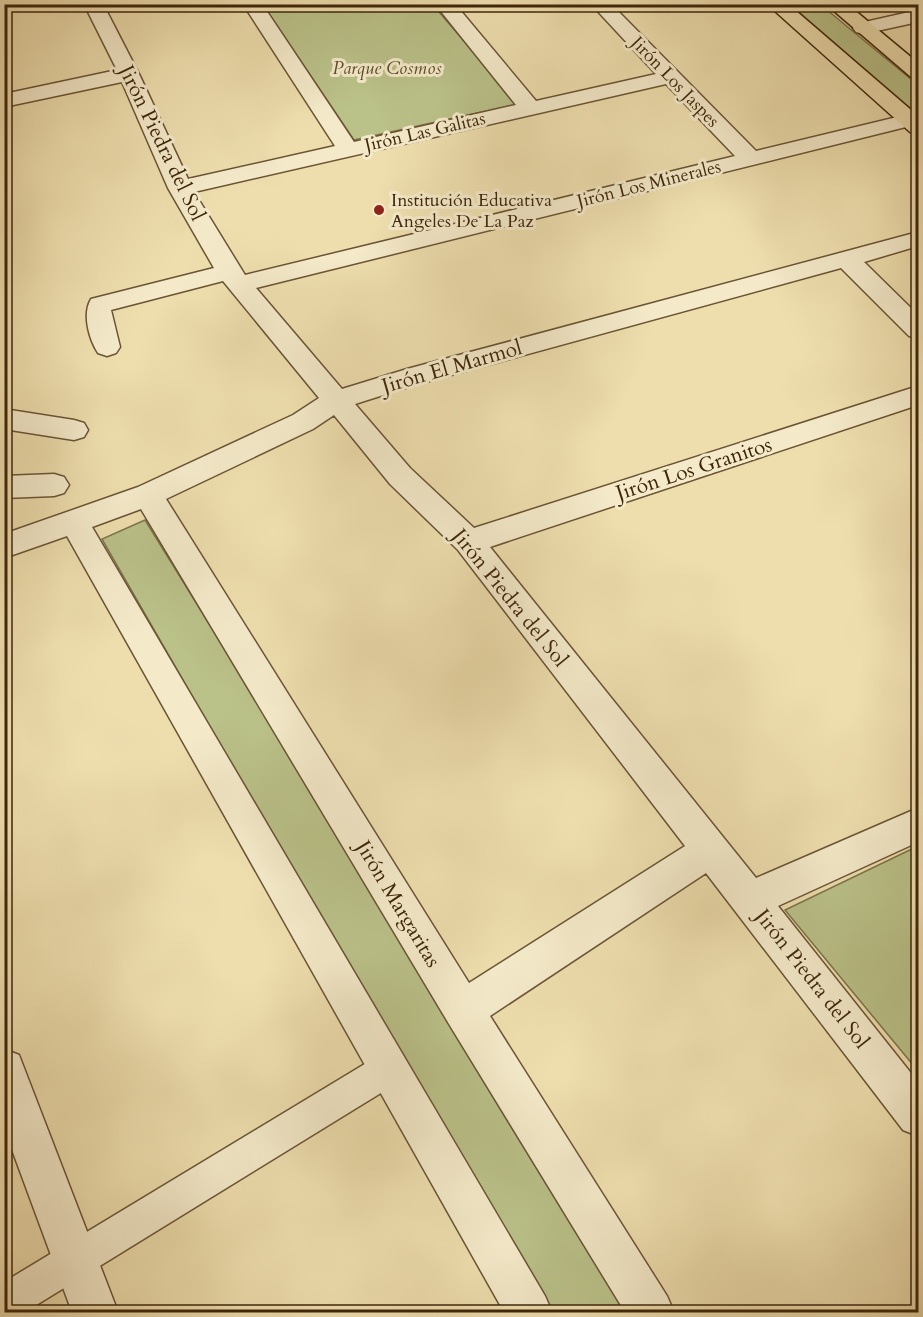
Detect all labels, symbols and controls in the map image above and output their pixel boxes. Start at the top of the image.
street label: Jirón Los Jaspes [623,29,725,133]
park label: Parque Cosmos [332,56,442,81]
street label: Jirón Piedra del Sol [110,58,212,226]
street label: Jirón Las Galitas [359,106,488,159]
street label: Jirón Los Minerales [571,154,724,215]
place label: Institución Educativa Angeles De La Paz [391,188,552,234]
marker: Institución Educativa Angeles De La Paz [372,203,386,217]
street label: Jirón El Marmol [376,333,525,402]
street label: Jirón Los Granitos [609,430,776,509]
street label: Jirón Piedra del Sol [443,521,575,673]
street label: Jirón Margaritas [347,833,447,973]
street label: Jirón Piedra del Sol [746,901,876,1055]

